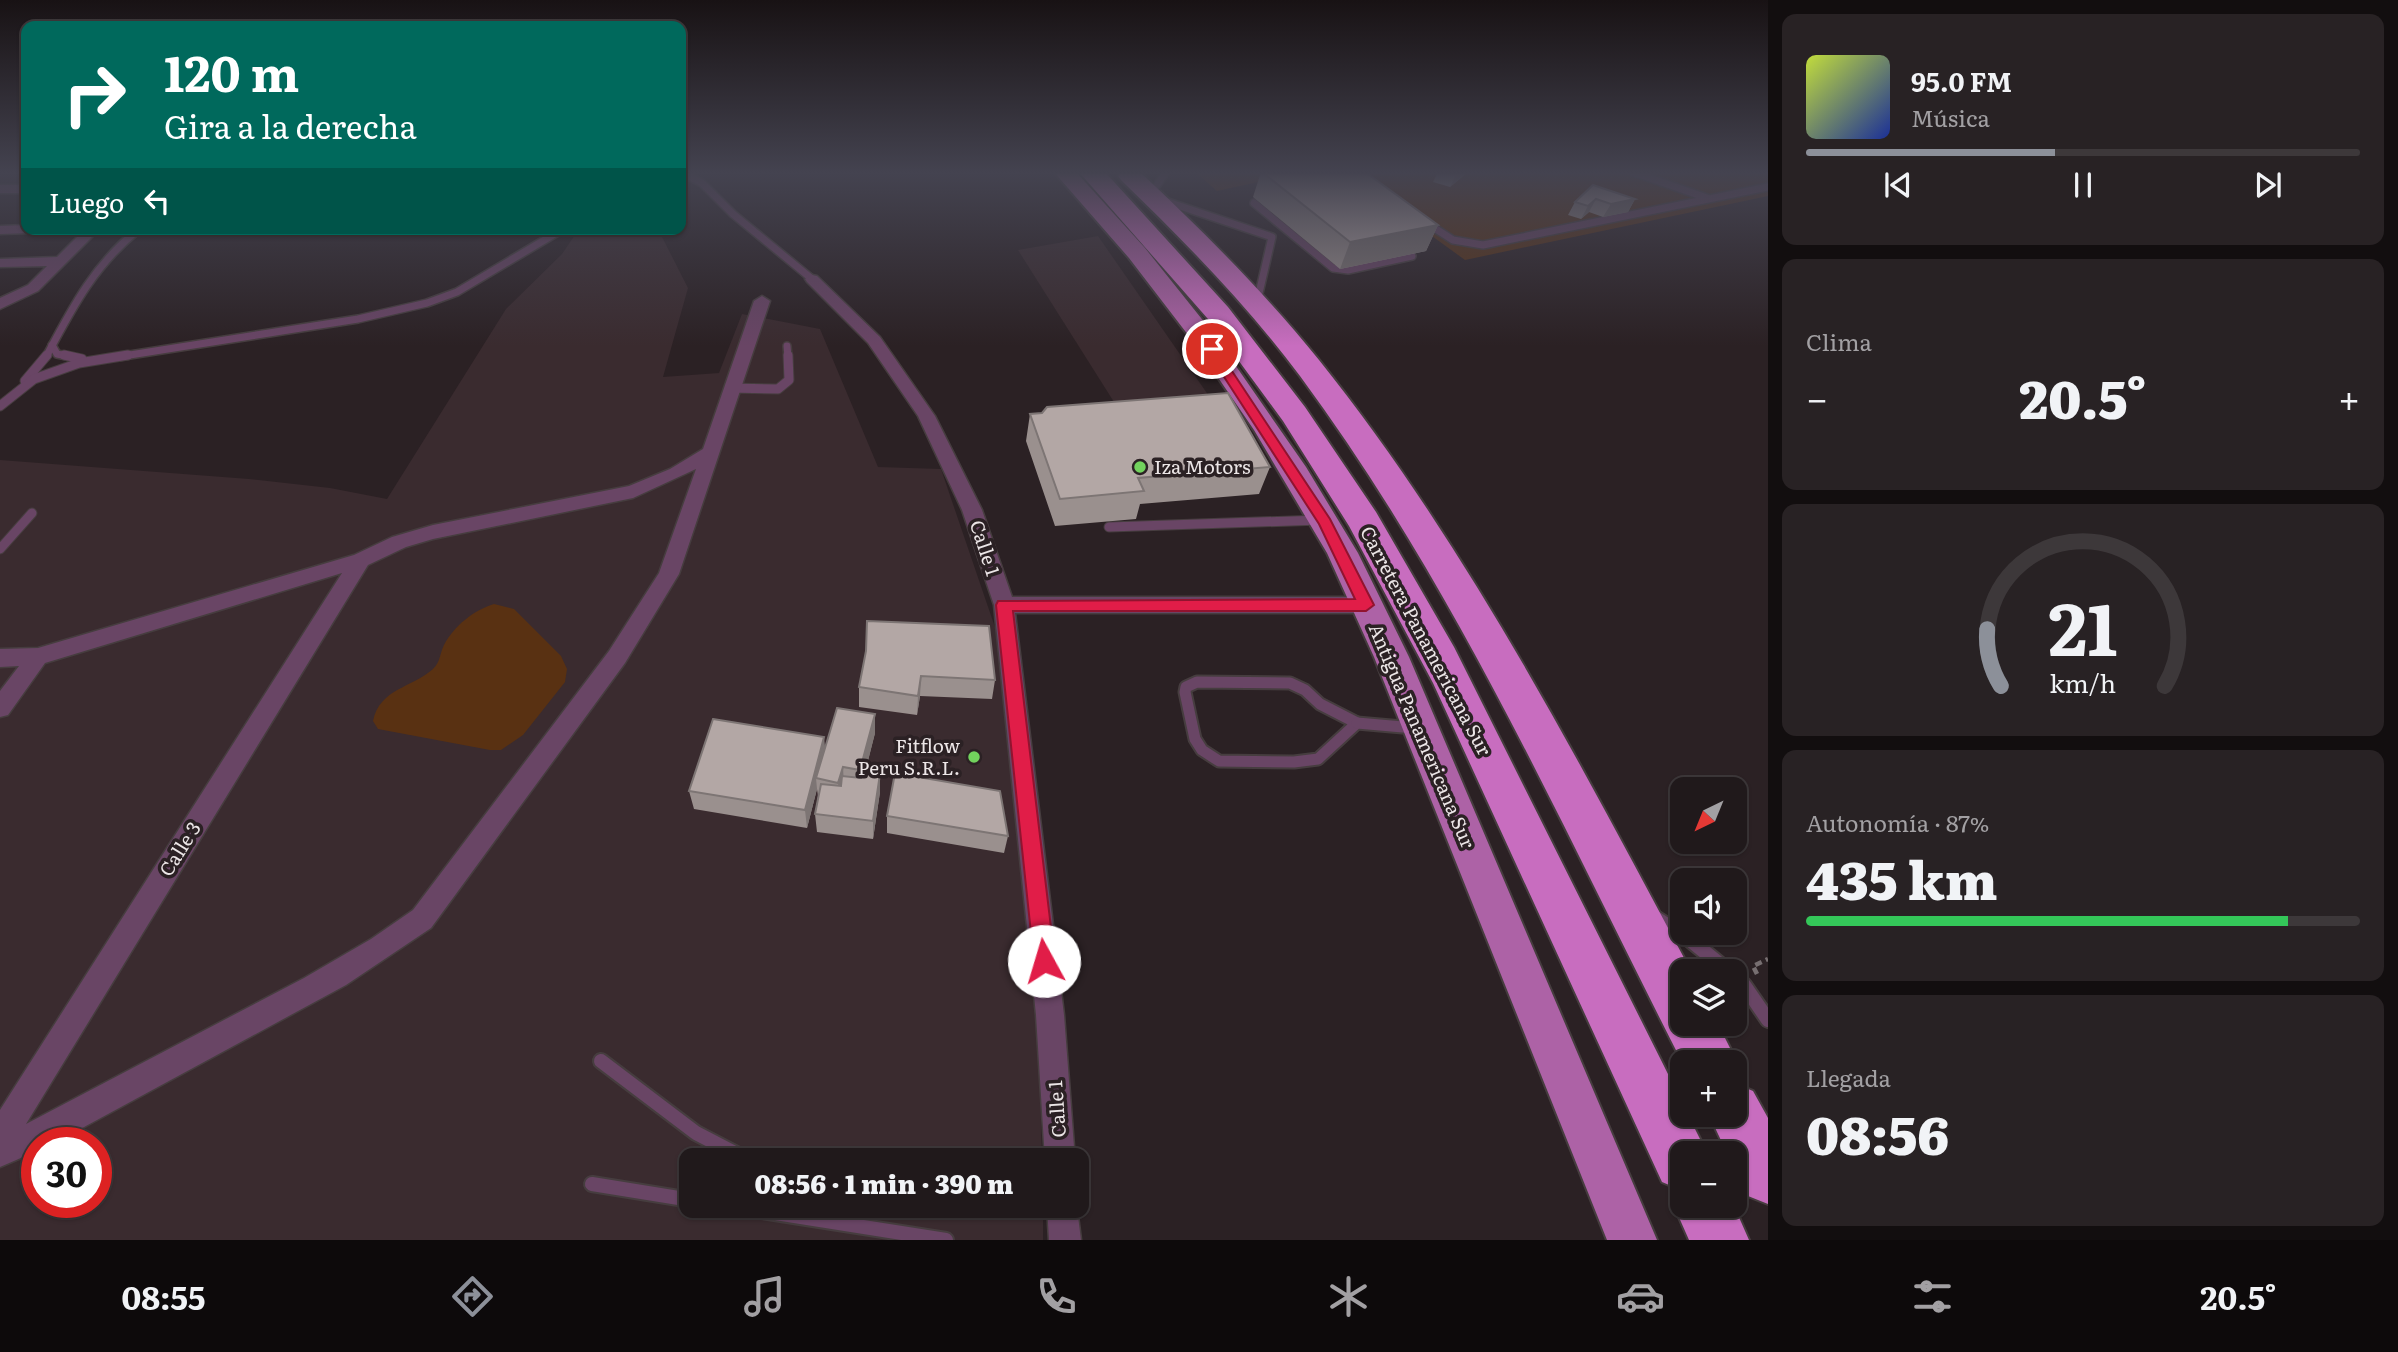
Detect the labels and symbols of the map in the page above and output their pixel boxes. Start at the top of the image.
pin [1182,319,1242,379]
place label: Iza Motors [1154,452,1251,480]
marker: Iza Motors [1132,459,1148,475]
street label: Calle 1 [964,516,1008,579]
street label: Carretera Panamericana Sur [1354,521,1499,760]
street label: Antigua Panamericana Sur [1363,619,1483,852]
place label: Fitflow Peru S.R.L. [858,731,961,781]
marker: Fitflow Peru S.R.L. [966,749,982,765]
north arrow [1670,777,1746,854]
street label: Calle 3 [151,816,207,881]
position arrow [1007,924,1081,998]
street label: Calle 1 [1040,1079,1072,1139]
speed limit sign: 30 [21,1127,112,1218]

